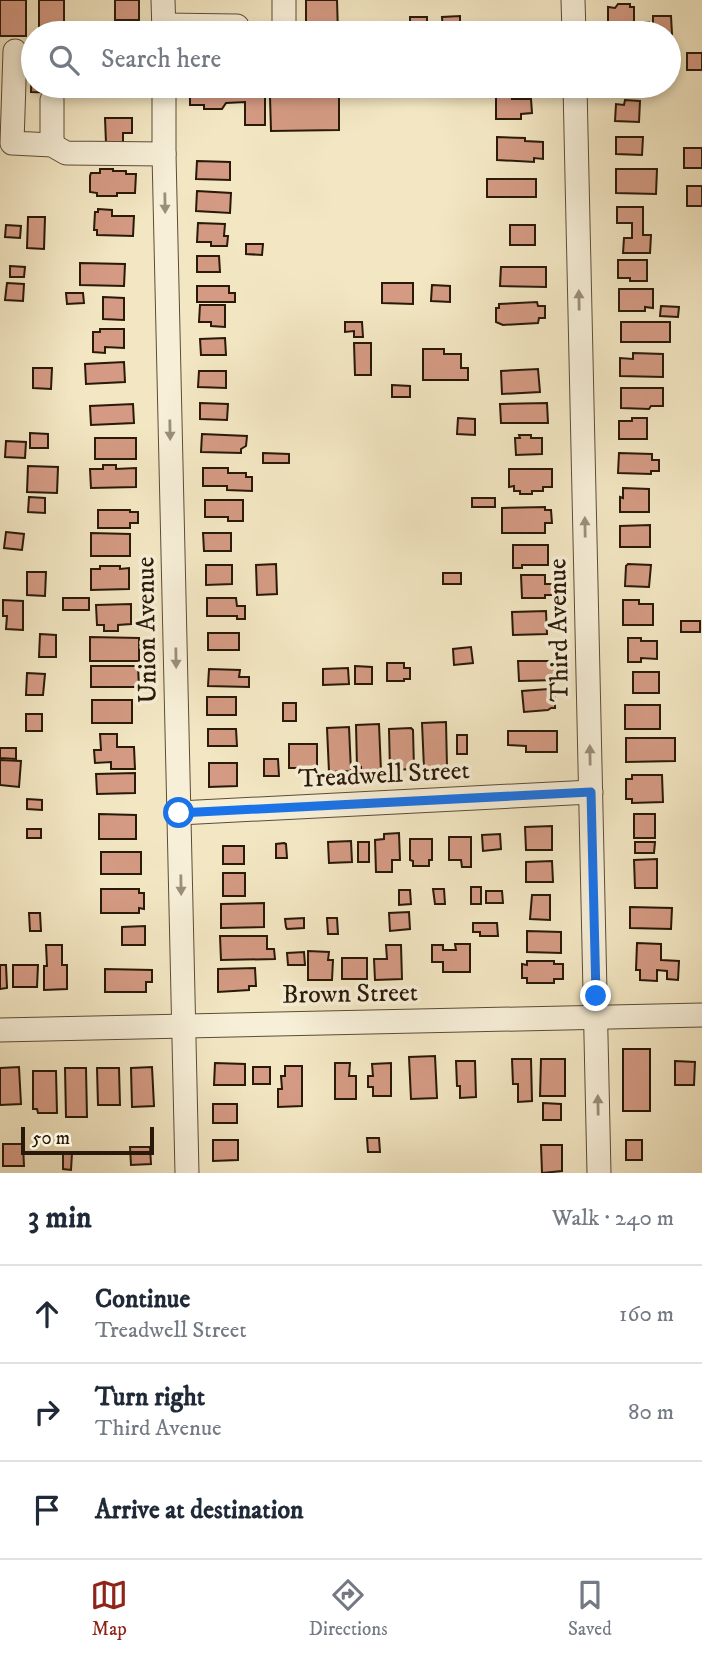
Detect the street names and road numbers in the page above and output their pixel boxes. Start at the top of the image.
street label: Union Avenue [129,556,165,704]
street label: Third Avenue [541,558,577,702]
street label: Treadwell Street [298,754,470,796]
street label: Brown Street [282,976,418,1012]

